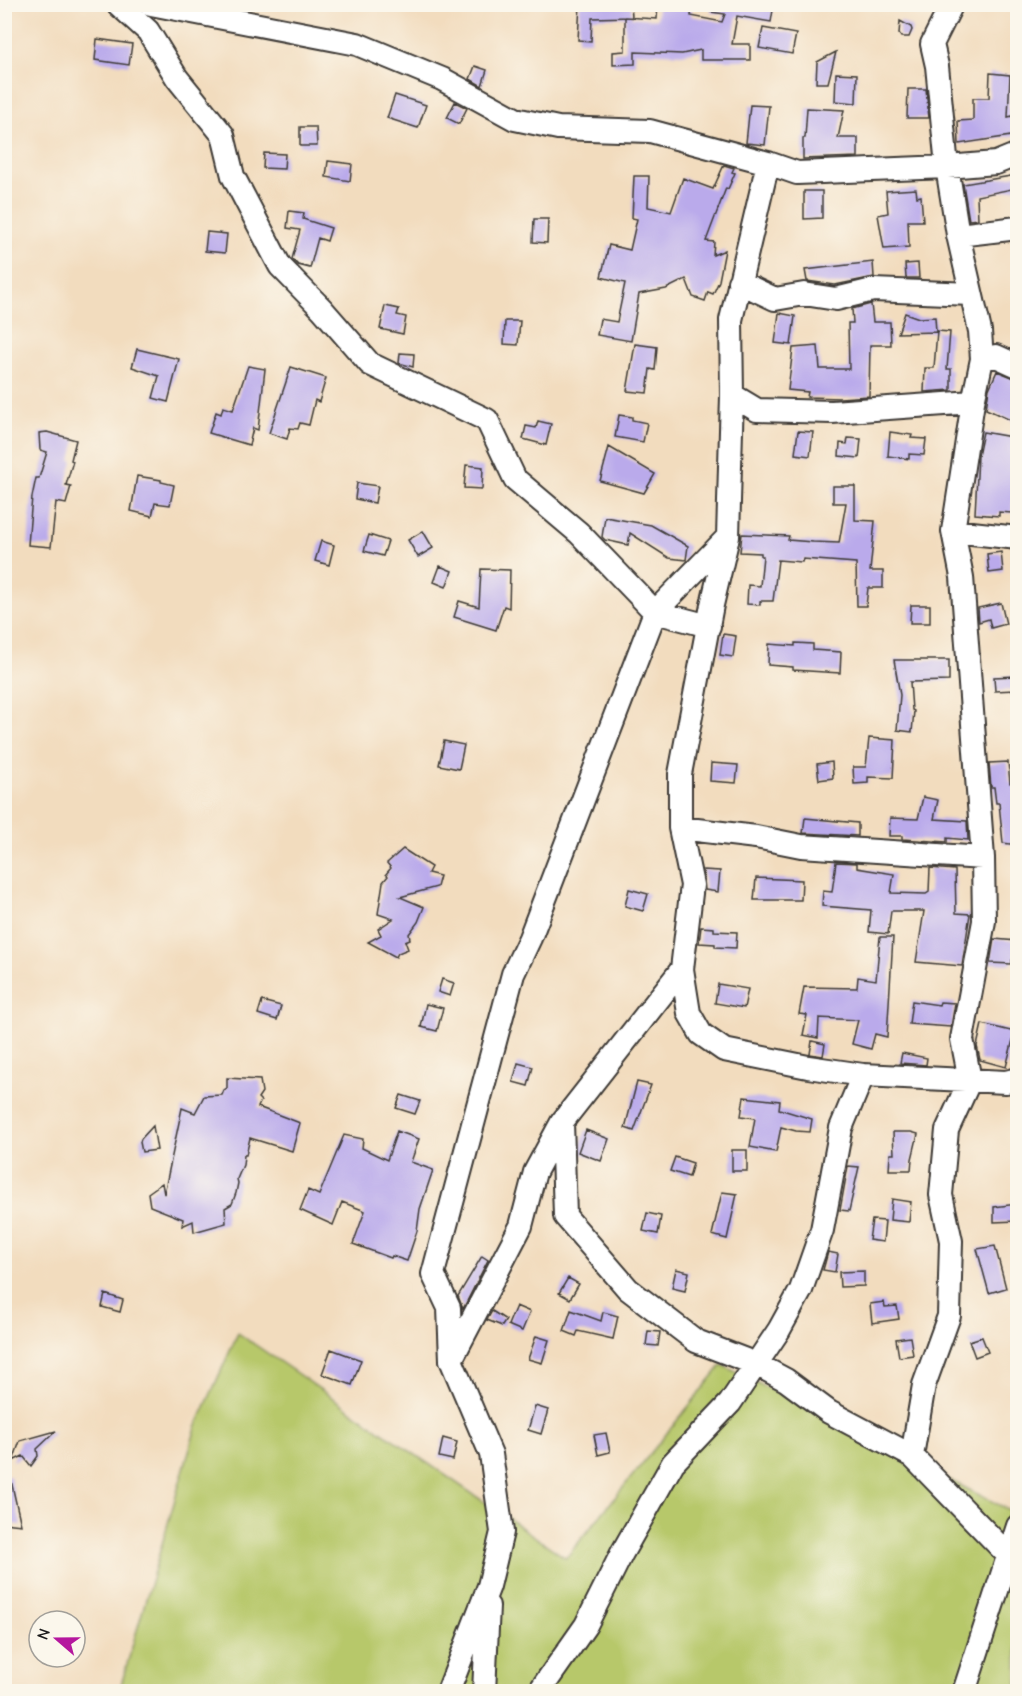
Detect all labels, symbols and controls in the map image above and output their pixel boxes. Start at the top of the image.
north arrow [27,1609,87,1669]
text: N [34,1626,54,1642]

